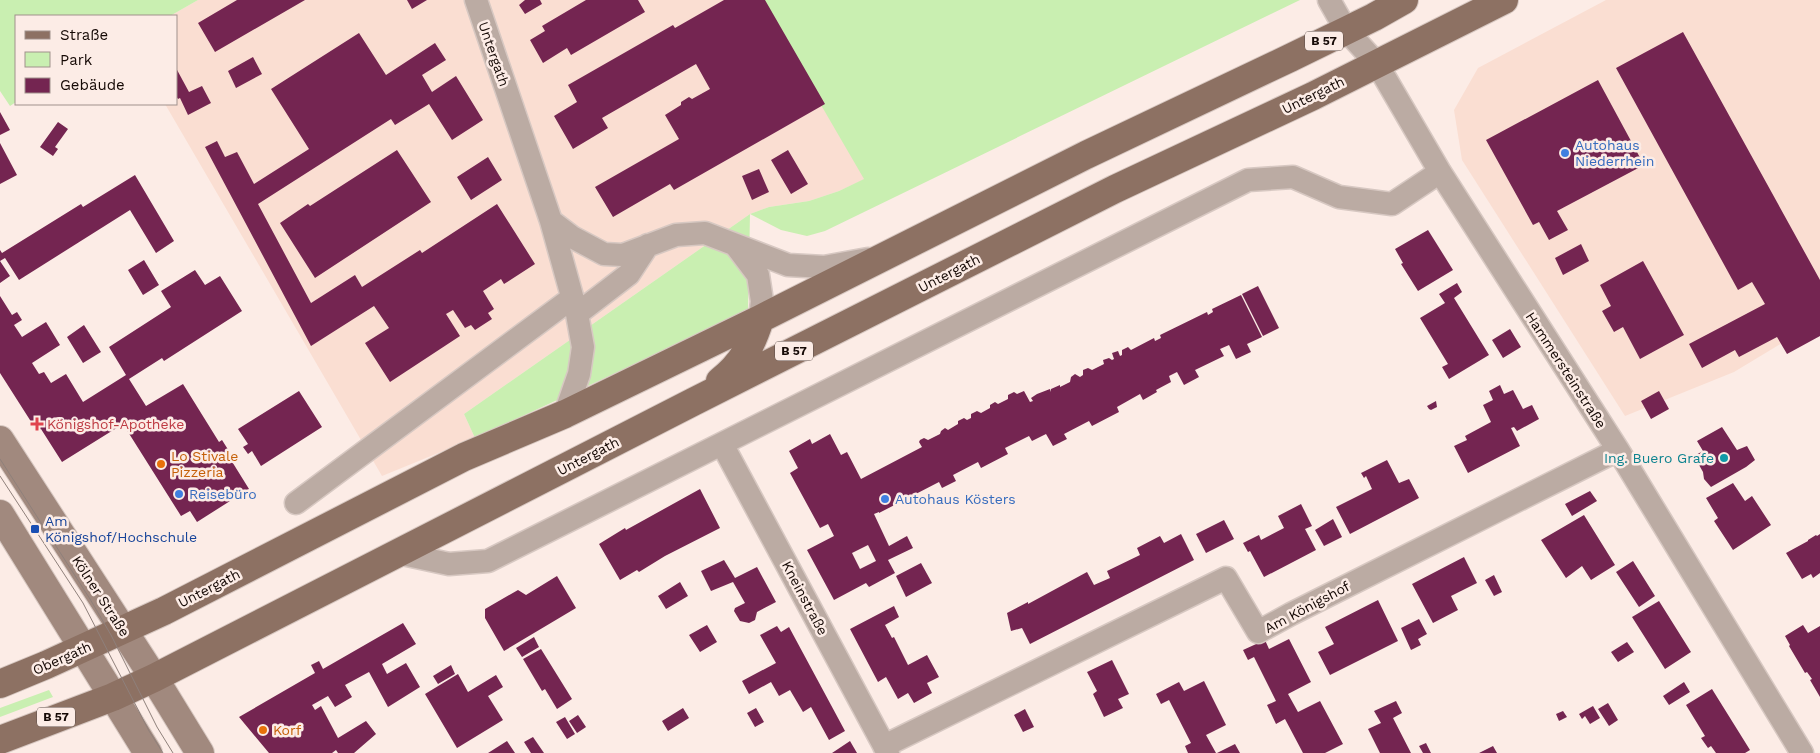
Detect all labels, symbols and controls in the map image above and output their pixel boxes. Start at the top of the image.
legend [15,15,178,105]
street label: Untergath [475,20,513,88]
text: Straße [60,26,108,44]
road number: B 57 [1305,31,1343,50]
text: Park [60,51,93,69]
street label: Untergath [1279,73,1347,117]
text: Gebäude [60,76,125,94]
place label: Autohaus Niederrhein [1575,137,1655,169]
marker: Autohaus Niederrhein [1559,147,1571,159]
street label: Untergath [915,251,983,295]
street label: Hammersteinstraße [1522,309,1610,431]
road number: B 57 [775,342,813,361]
place label: Königshof-Apotheke [47,416,184,432]
marker: Königshof-Apotheke [31,418,43,430]
street label: Untergath [554,434,622,478]
place label: Lo Stivale Pizzeria [171,448,238,480]
place label: Ing. Buero Grafe [1604,450,1714,466]
marker: Ing. Buero Grafe [1718,452,1730,464]
marker: Lo Stivale Pizzeria [155,458,167,470]
place label: Reisebüro [189,486,257,502]
marker: Reisebüro [173,488,185,500]
place label: Autohaus Kösters [895,491,1016,507]
marker: Autohaus Kösters [879,493,891,505]
place label: Am Königshof/Hochschule [45,513,197,545]
marker: Am Königshof/Hochschule [29,523,41,535]
street label: Kölner Straße [69,553,133,639]
street label: Kneinstraße [779,558,831,638]
street label: Untergath [175,566,243,610]
street label: Am Königshof [1262,578,1353,636]
street label: Obergath [30,638,94,678]
road number: B 57 [37,708,75,726]
place label: Korf [273,722,302,738]
marker: Korf [257,724,269,736]

